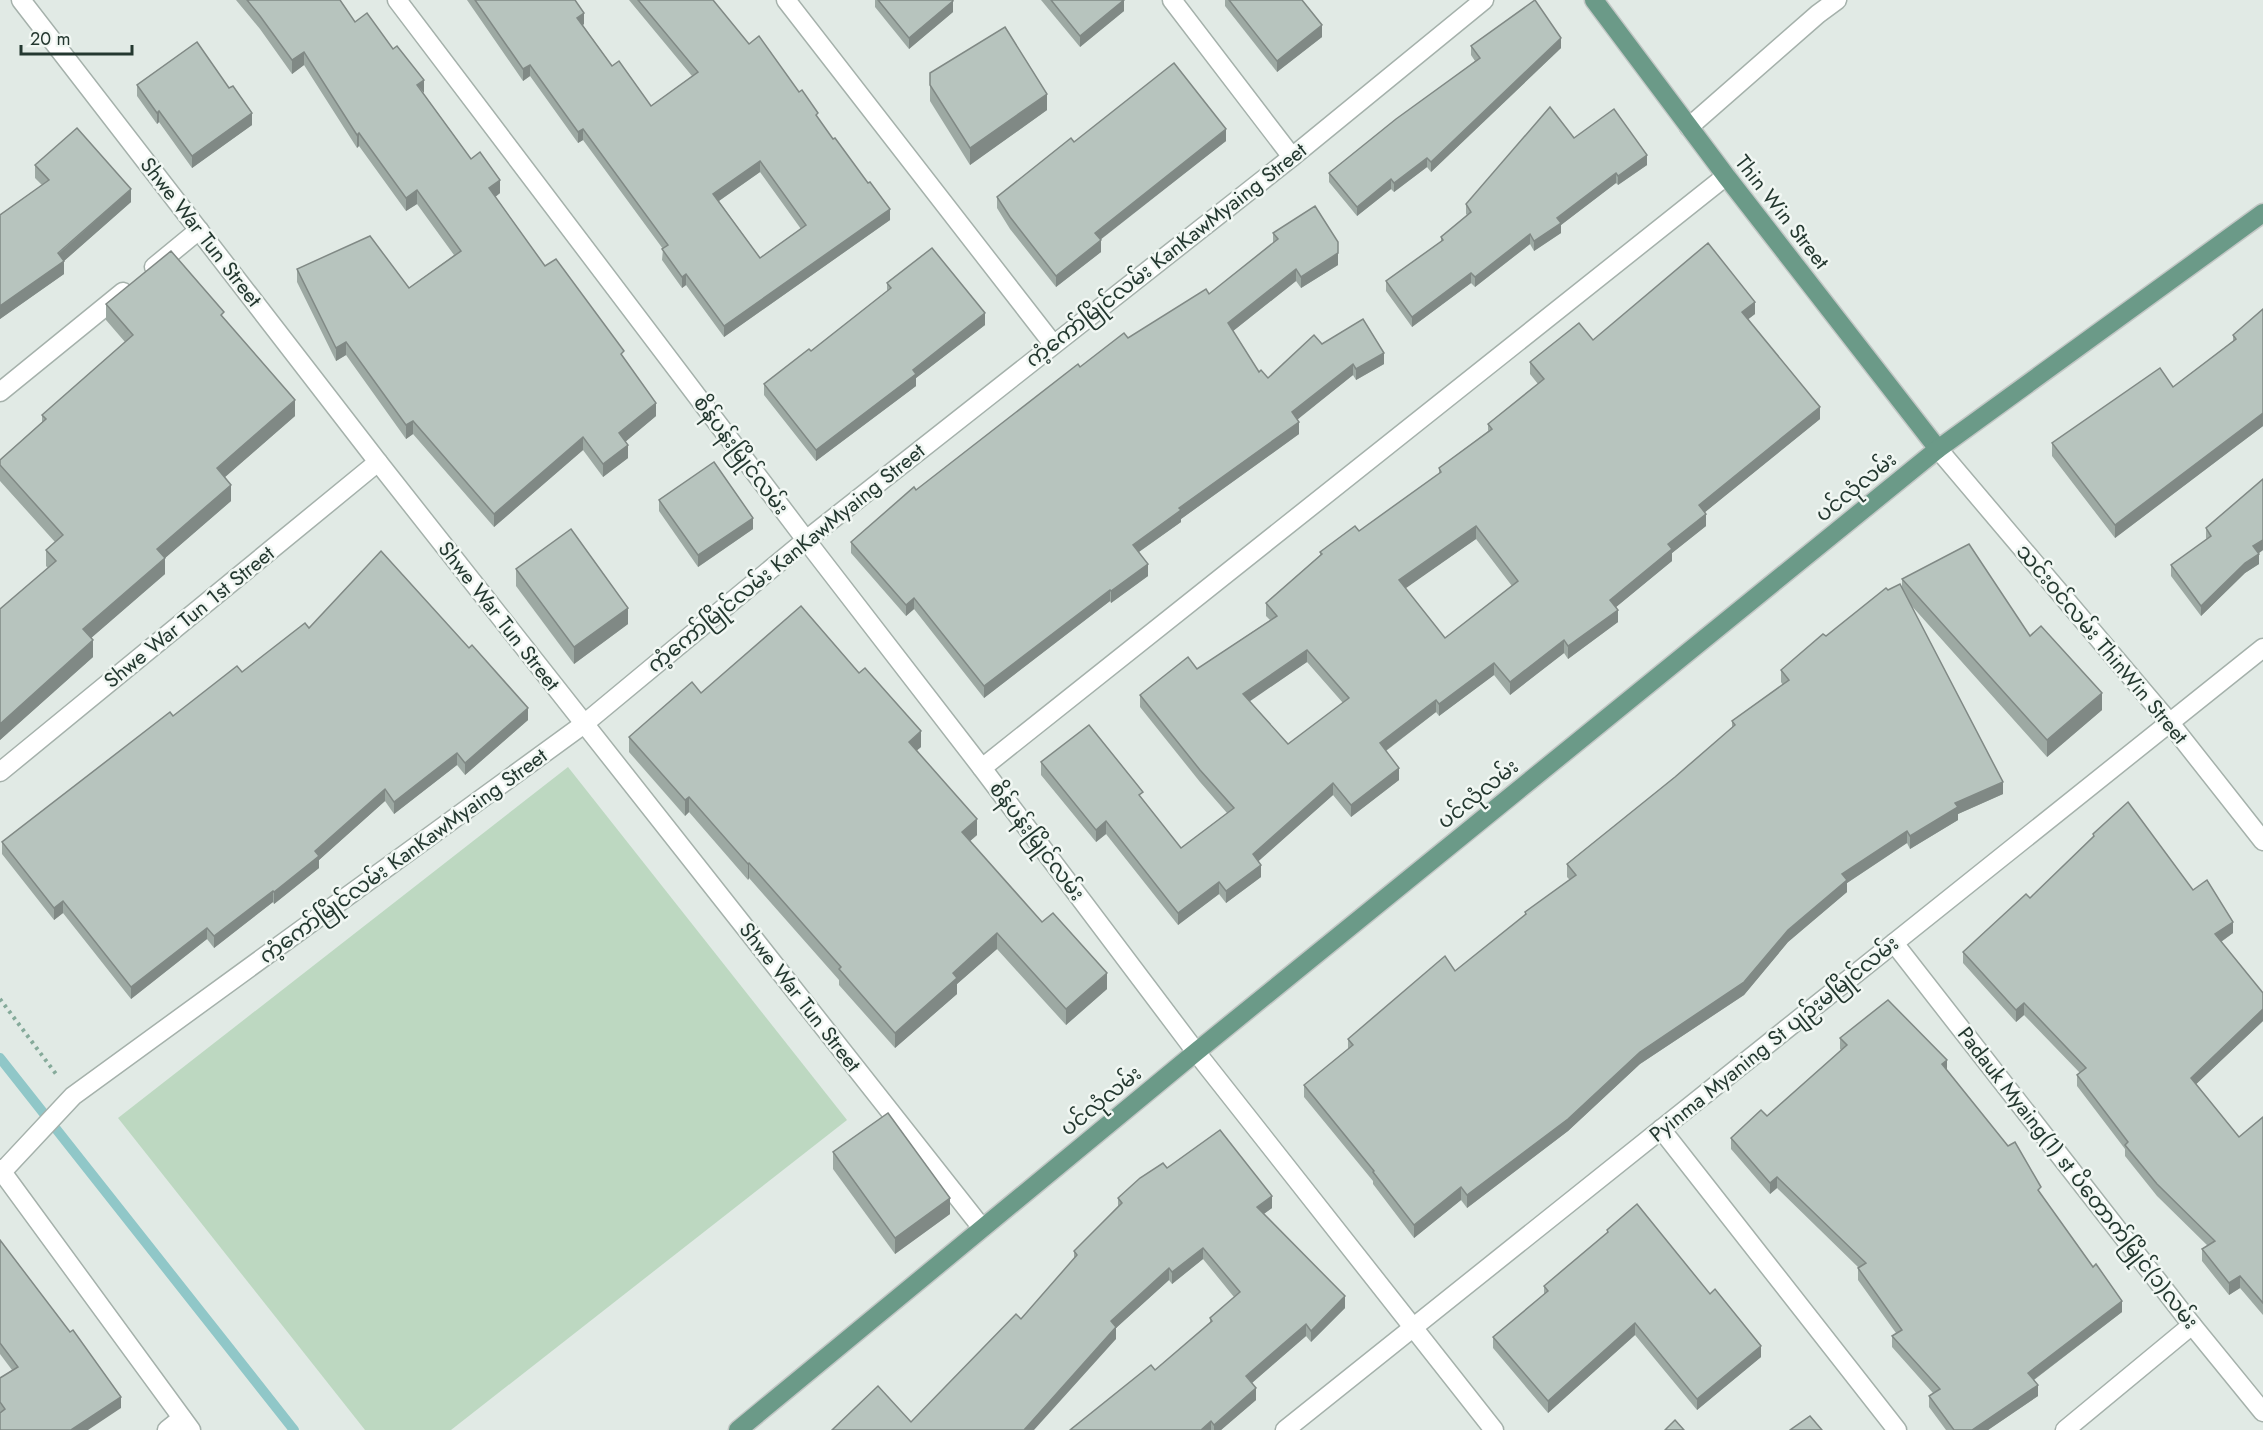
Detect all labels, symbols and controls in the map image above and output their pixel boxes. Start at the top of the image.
scale bar [21,18,132,56]
text: 20 m [30,26,70,52]
street label: ကံ့ကော်မြိုင်လမ်း KanKawMyaing Street [1018,135,1314,376]
street label: Thin Win Street [1728,149,1836,275]
street label: Shwe War Tun Street [133,151,269,313]
street label: စိန်ပန်းမြိုင်လမ်း [684,388,797,522]
street label: ကံ့ကော်မြိုင်လမ်း KanKawMyaing Street [640,436,933,681]
street label: ပင်လုံလမ်း [1808,444,1904,531]
street label: Shwe War Tun Street [431,535,567,697]
street label: သင်းဝင်လမ်း ThinWin Street [2009,537,2196,751]
street label: Shwe War Tun 1st Street [97,539,281,695]
street label: ကံ့ကော်မြိုင်လမ်း KanKawMyaing Street [252,740,554,973]
street label: ပင်လုံလမ်း [1430,751,1526,838]
street label: စိန်ပန်းမြိုင်လမ်း [980,774,1093,908]
street label: Shwe War Tun Street [732,916,868,1078]
street label: Pyinma Myaning St ပျဉ်းမမြိုင်လမ်း [1642,928,1907,1152]
street label: Padauk Myaing(1) st ပိတောက်မြိုင်(၁)လမ်း [1949,1020,2206,1337]
street label: ပင်လုံလမ်း [1053,1058,1149,1145]

